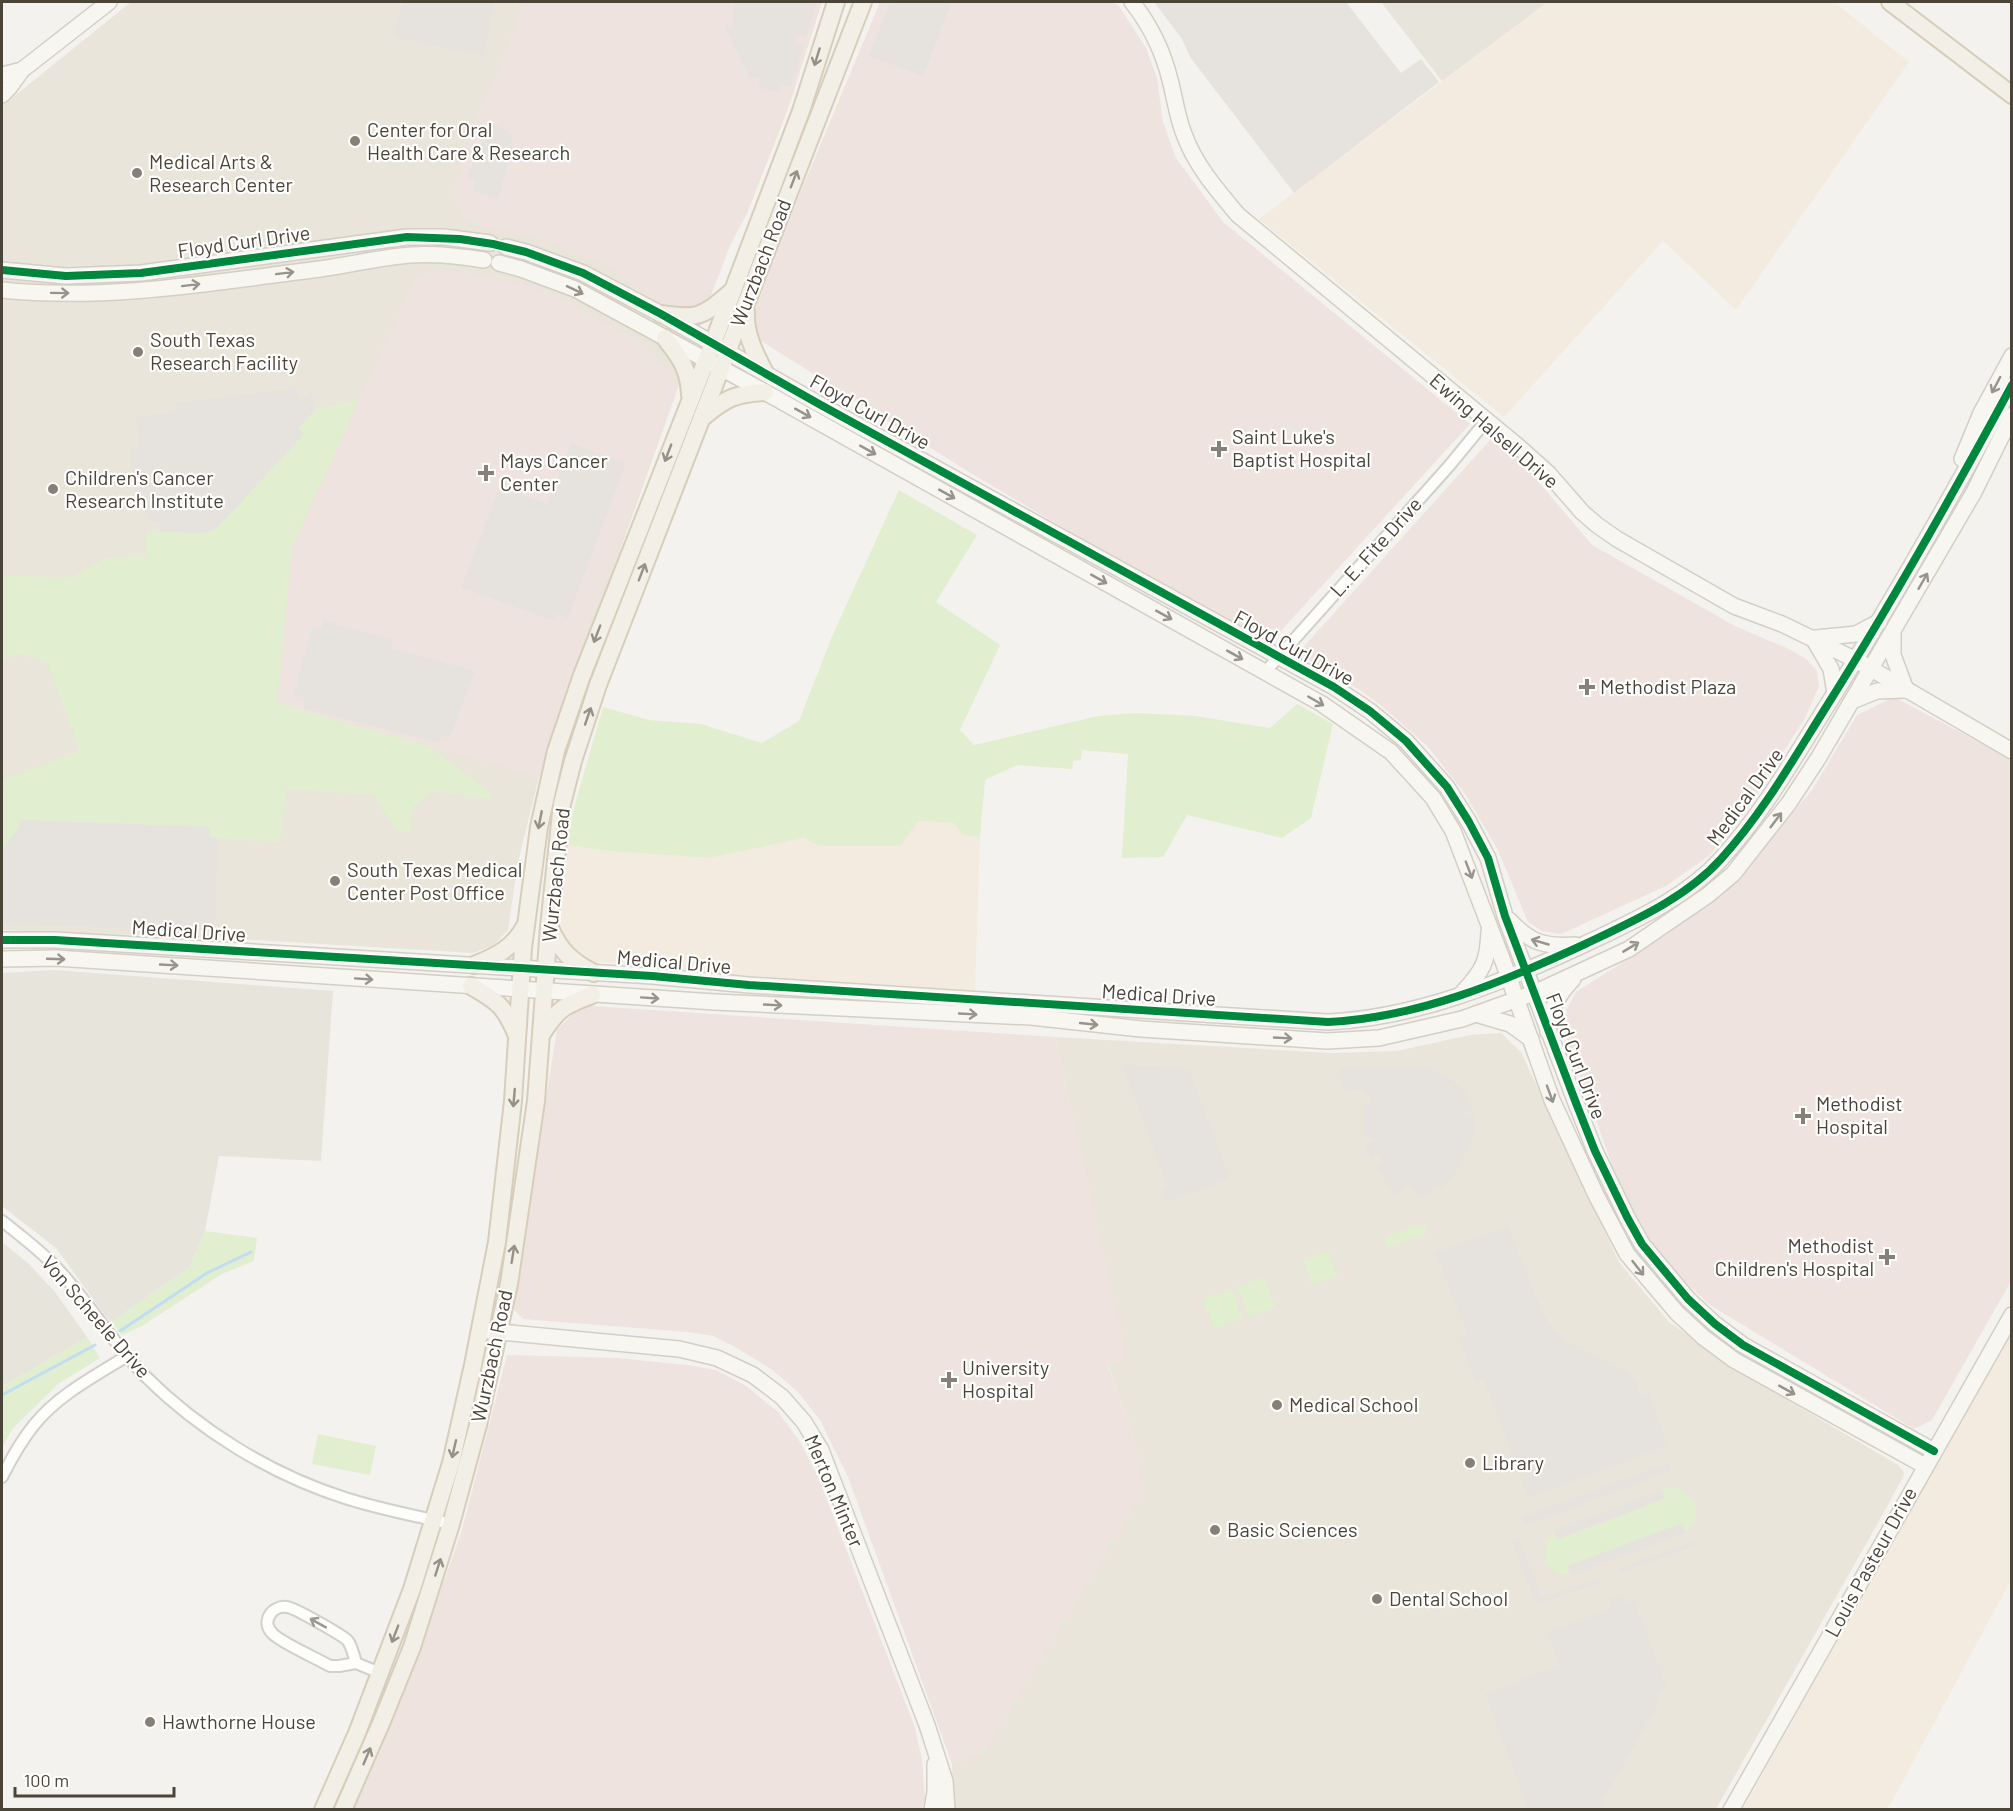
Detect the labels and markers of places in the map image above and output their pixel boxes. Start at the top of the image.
place label: Center for Oral Health Care & Research [367,117,570,164]
marker: Center for Oral Health Care & Research [348,134,362,148]
place label: Medical Arts & Research Center [149,149,293,196]
marker: Medical Arts & Research Center [130,166,144,180]
place label: South Texas Research Facility [150,327,298,374]
marker: South Texas Research Facility [131,345,145,359]
place label: Saint Luke's Baptist Hospital [1232,424,1371,471]
marker: Saint Luke's Baptist Hospital [1210,440,1228,458]
place label: Mays Cancer Center [500,448,608,495]
marker: Mays Cancer Center [477,464,495,482]
place label: Children's Cancer Research Institute [65,465,224,512]
marker: Children's Cancer Research Institute [46,482,60,496]
place label: Methodist Plaza [1600,674,1736,698]
marker: Methodist Plaza [1578,678,1596,696]
place label: South Texas Medical Center Post Office [347,857,522,904]
marker: South Texas Medical Center Post Office [328,874,342,888]
place label: Methodist Hospital [1816,1091,1903,1138]
marker: Methodist Hospital [1794,1107,1812,1125]
place label: Methodist Children's Hospital [1715,1233,1874,1280]
marker: Methodist Children's Hospital [1878,1248,1896,1266]
place label: University Hospital [962,1355,1049,1402]
marker: University Hospital [940,1371,958,1389]
place label: Medical School [1289,1392,1418,1416]
marker: Medical School [1270,1398,1284,1412]
place label: Library [1482,1450,1544,1474]
marker: Library [1463,1456,1477,1470]
place label: Basic Sciences [1227,1517,1358,1541]
marker: Basic Sciences [1208,1523,1222,1537]
place label: Dental School [1389,1586,1508,1610]
marker: Dental School [1370,1592,1384,1606]
place label: Hawthorne House [162,1709,316,1733]
marker: Hawthorne House [143,1715,157,1729]

